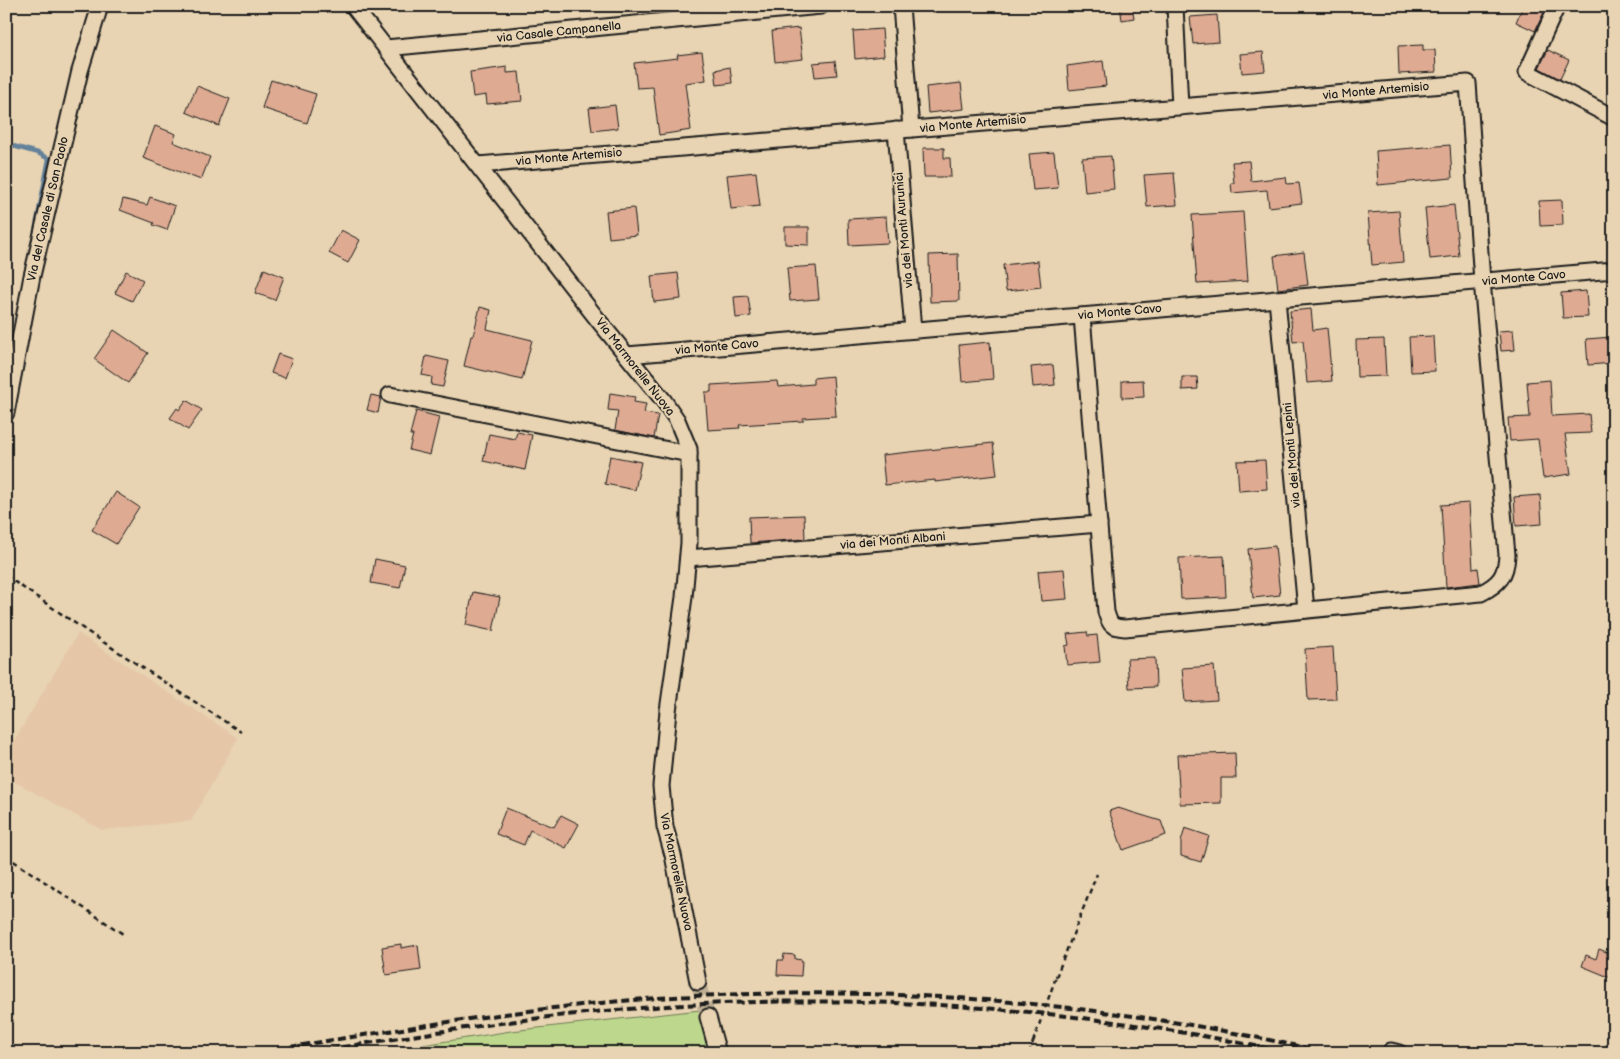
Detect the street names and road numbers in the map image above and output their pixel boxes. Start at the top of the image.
street label: via Casale Campanella [495,18,622,46]
street label: via Monte Artemisio [1321,79,1430,103]
street label: via Monte Artemisio [918,112,1027,136]
street label: Via del Casale di San Paolo [24,135,72,283]
street label: via Monte Artemisio [514,145,623,169]
street label: via dei Monti Aurunici [891,171,917,289]
street label: via Monte Cavo [1481,267,1567,289]
street label: via Monte Cavo [1077,301,1163,323]
street label: Via Marmorelle Nuova [592,315,678,419]
street label: via Monte Cavo [674,336,760,358]
street label: via dei Monti Lepini [1280,402,1304,509]
street label: via dei Monti Albani [839,529,946,553]
street label: Via Marmorelle Nuova [656,812,696,933]

